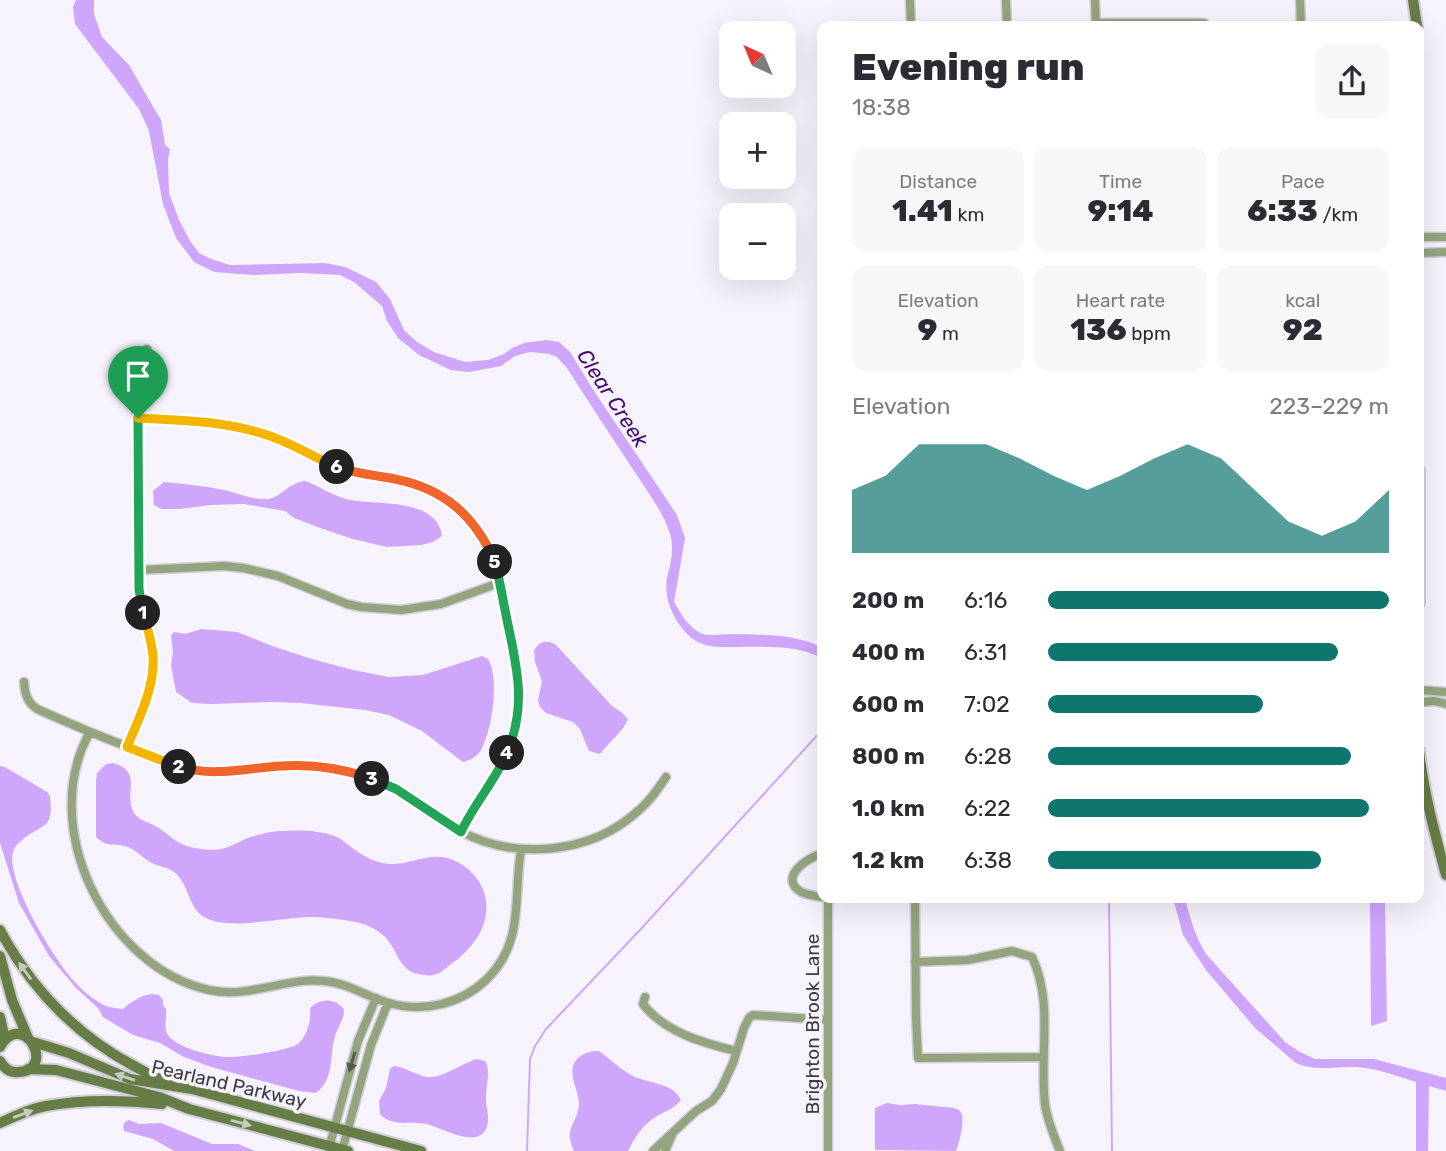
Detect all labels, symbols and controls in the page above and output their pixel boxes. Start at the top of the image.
north arrow [719,21,796,98]
map controls [719,21,796,280]
text: Evening run [852,44,1085,90]
button: share [1315,44,1389,118]
text: 18:38 [852,93,911,121]
button: + [719,112,796,189]
text: Distance [899,170,977,193]
text: Time [1099,170,1142,193]
text: Pace [1281,170,1325,193]
text: 1.41 [892,193,953,229]
text: 9:14 [1087,193,1154,229]
text: 6:33 [1247,193,1318,229]
button: − [719,203,796,280]
text: km [953,203,984,226]
text: /km [1318,203,1358,226]
text: Elevation [897,289,979,312]
text: Heart rate [1076,289,1165,312]
text: kcal [1285,289,1320,312]
text: 9 [917,312,937,348]
text: 136 [1070,312,1127,348]
text: 92 [1283,312,1323,348]
text: m [937,322,959,345]
text: bpm [1127,322,1171,345]
water label: Clear Creek [572,344,655,453]
pin [108,346,168,418]
icon: arrive [119,357,157,395]
text: Elevation [852,392,951,420]
text: 223–229 m [1269,392,1389,420]
pin: 6 [320,449,354,484]
text: 6 [330,455,343,478]
pin: 5 [477,544,512,580]
text: 5 [488,550,501,573]
text: 200 m [852,586,924,614]
text: 6:16 [964,586,1007,614]
pin: 1 [125,596,160,630]
text: 1 [138,601,147,624]
text: 400 m [852,638,925,666]
text: 6:31 [964,638,1007,666]
text: 600 m [852,690,924,718]
text: 7:02 [964,690,1010,718]
pin: 4 [490,736,524,770]
text: 4 [500,741,513,764]
text: 800 m [852,742,925,770]
text: 6:28 [964,742,1012,770]
pin: 2 [162,750,196,784]
text: 2 [172,755,185,778]
pin: 3 [354,762,390,796]
text: 3 [365,767,378,790]
text: 1.0 km [852,794,925,822]
text: 6:22 [964,794,1011,822]
text: 1.2 km [852,846,924,874]
text: 6:38 [964,846,1012,874]
street label: Brighton Brook Lane [801,934,824,1114]
one-way arrow [18,963,33,981]
one-way arrow [346,1051,357,1073]
street label: Pearland Parkway [149,1055,309,1113]
one-way arrow [115,1071,136,1081]
one-way arrow [12,1108,33,1119]
one-way arrow [231,1118,252,1128]

